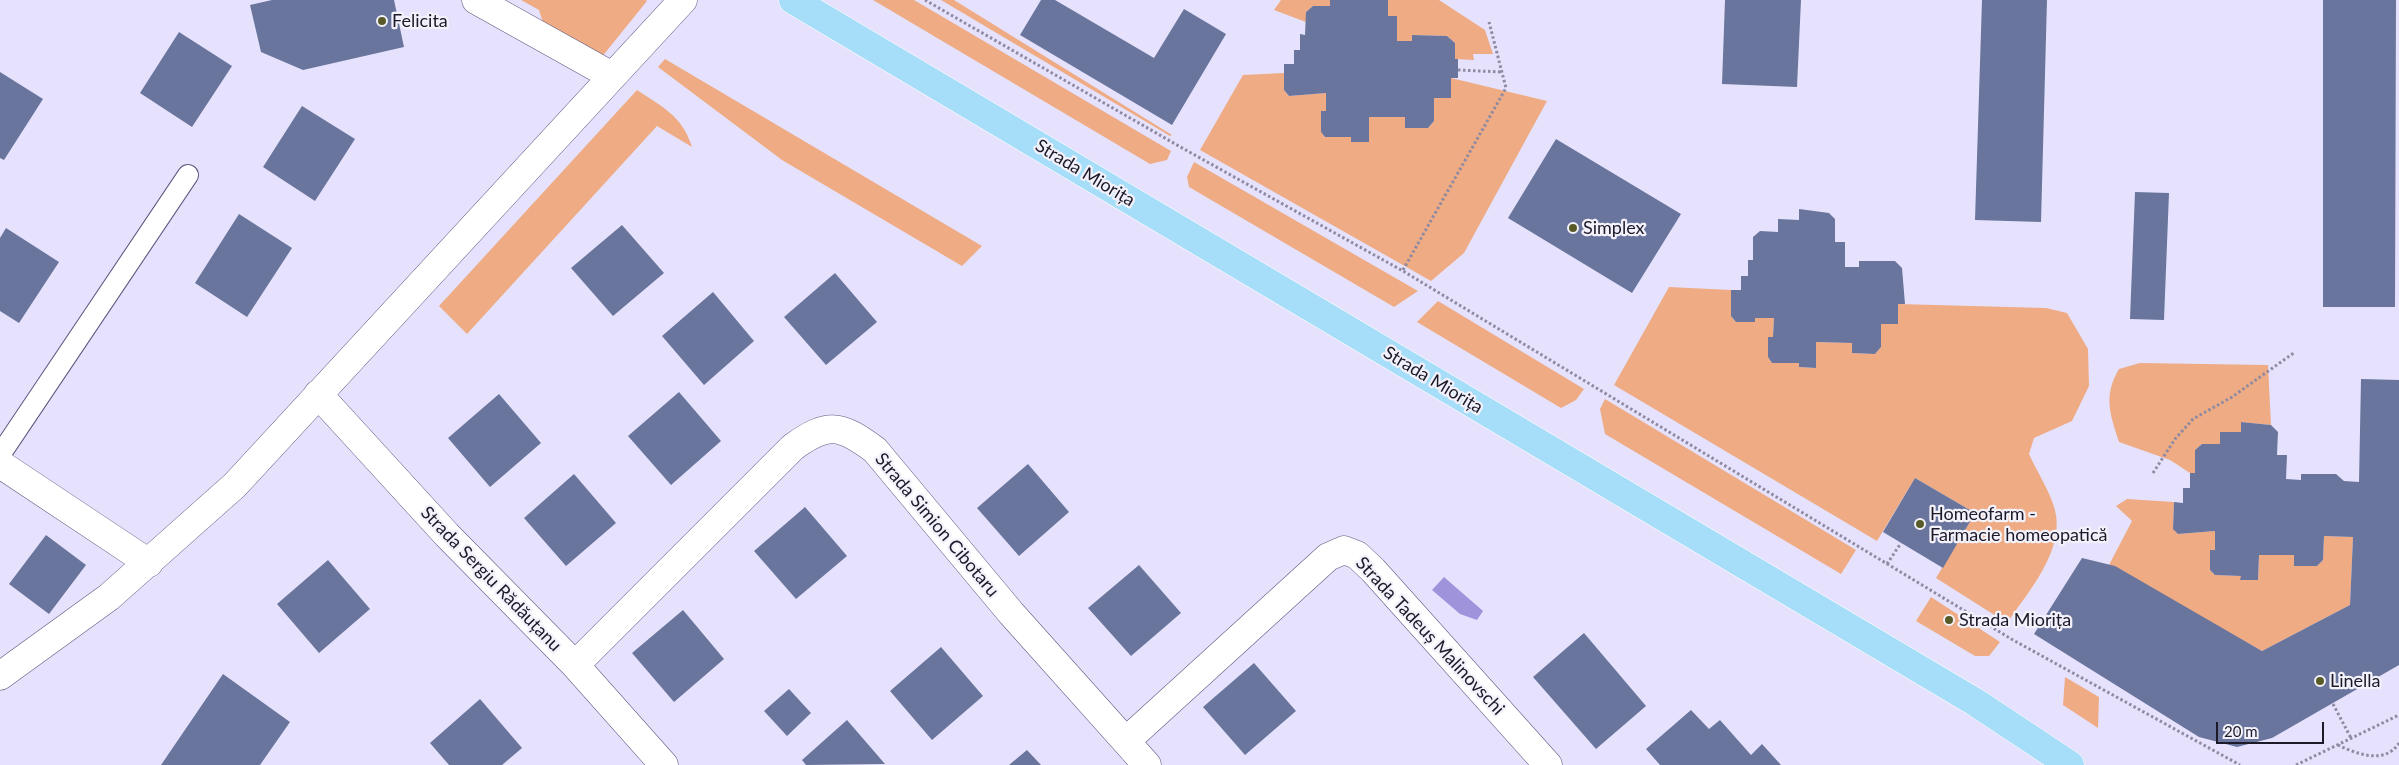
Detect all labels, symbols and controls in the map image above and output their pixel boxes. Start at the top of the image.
place label: Felicita [392,10,448,32]
marker: Felicita [376,15,388,27]
street label: Strada Miorița [1031,135,1139,211]
place label: Simplex [1583,217,1644,239]
marker: Simplex [1567,222,1579,234]
street label: Strada Miorița [1379,342,1487,418]
street label: Strada Simion Cibotaru [870,449,1004,601]
street label: Strada Sergiu Rădăuțanu [416,502,566,656]
place label: Homeofarm - Farmacie homeopatică [1930,503,2107,546]
marker: Homeofarm - Farmacie homeopatică [1914,518,1926,530]
street label: Strada Tadeuș Malinovschi [1351,553,1509,719]
place label: Strada Miorița [1959,609,2071,631]
marker: Strada Miorița [1943,614,1955,626]
place label: Linella [2330,670,2381,692]
marker: Linella [2314,675,2326,687]
scale bar [2219,712,2326,744]
text: 20 m [2224,722,2258,740]

